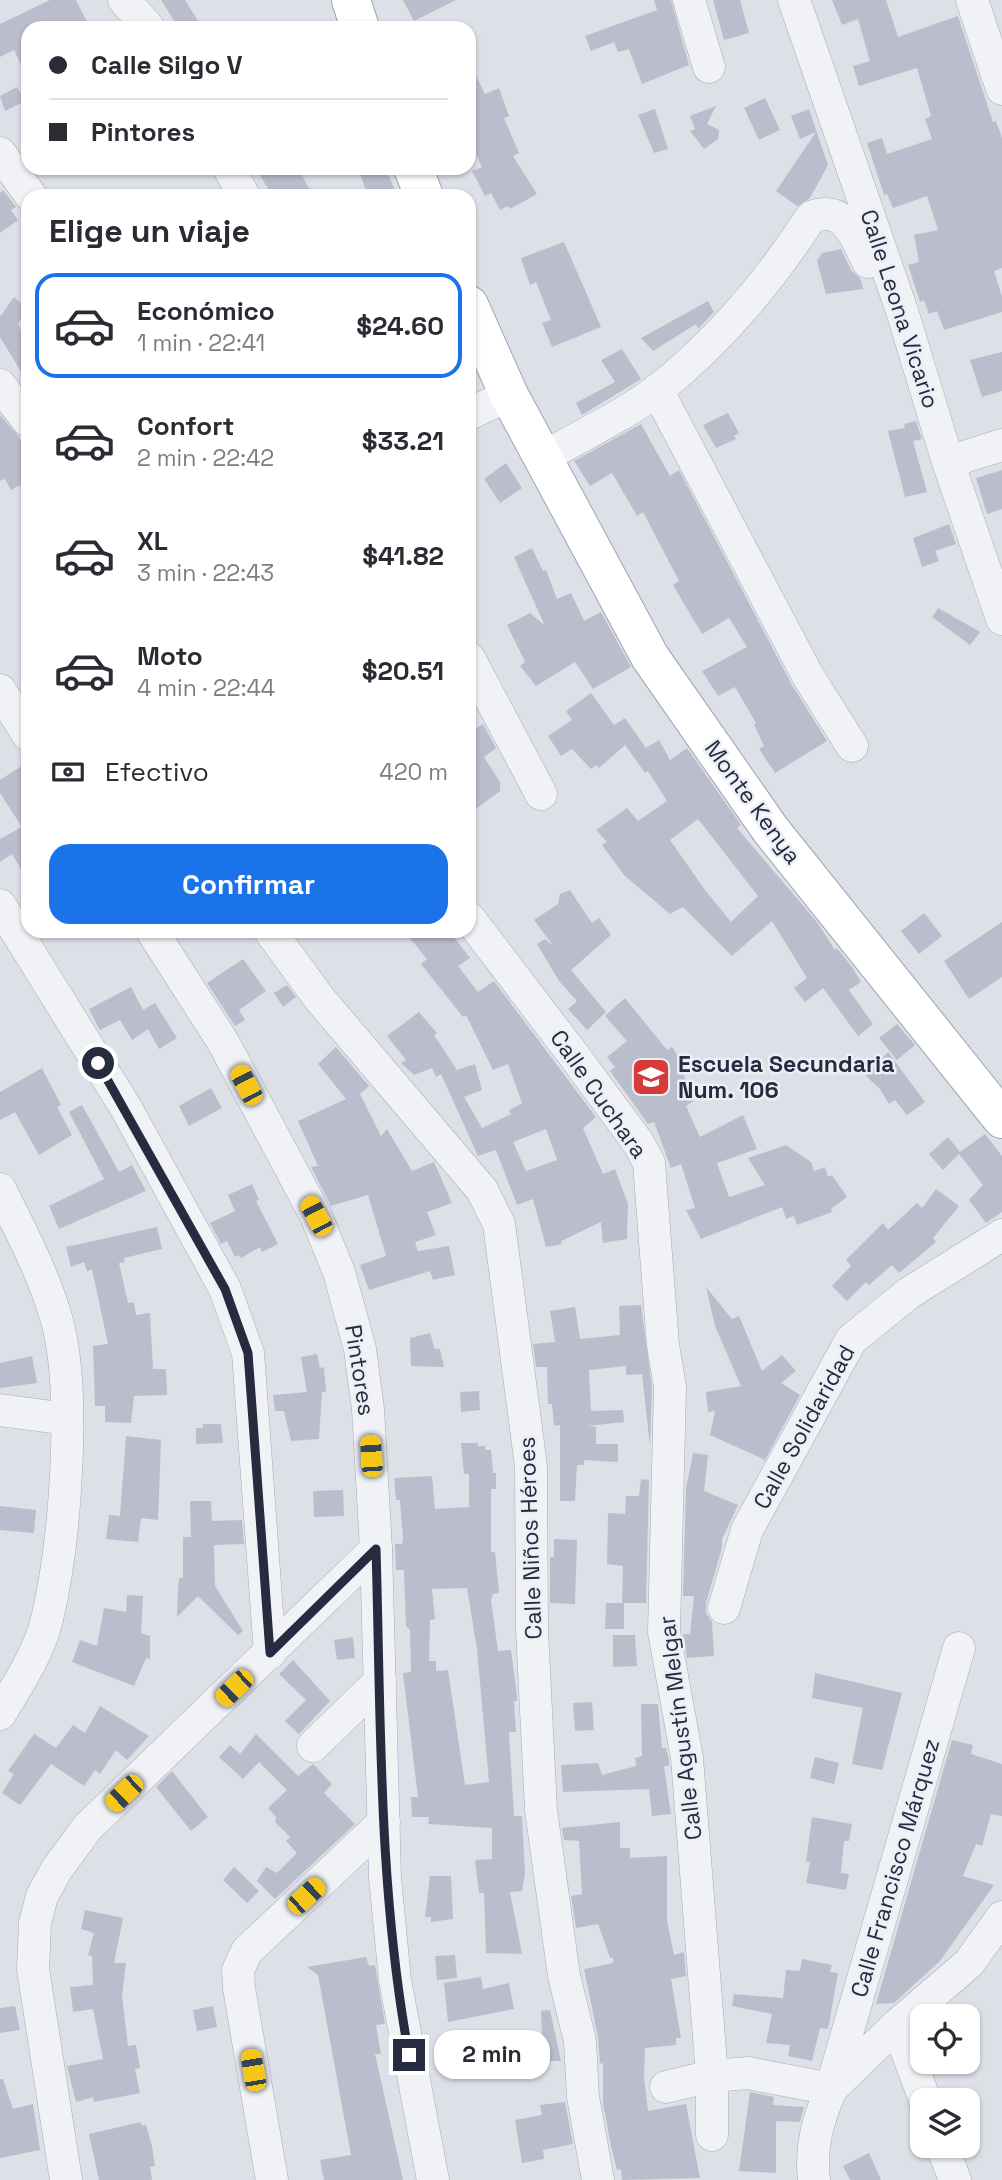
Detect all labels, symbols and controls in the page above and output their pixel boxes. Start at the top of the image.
text: Calle Silgo V [91,48,243,82]
text: Pintores [91,115,195,149]
street label: Calle Leona Vicario [854,206,946,412]
text: Elige un viaje [49,211,250,251]
icon: car [53,294,116,357]
text: Económico [137,294,275,328]
text: $24.60 [356,309,444,343]
text: 1 min · 22:41 [137,328,265,358]
icon: car [53,409,116,472]
text: Confort [137,409,234,443]
text: $33.21 [362,424,444,458]
text: 2 min · 22:42 [137,443,274,473]
icon: car [53,524,116,587]
text: XL [137,524,168,558]
text: $41.82 [362,539,444,573]
text: 3 min · 22:43 [137,558,274,588]
icon: car [53,639,116,702]
text: Moto [137,639,203,673]
text: $20.51 [362,654,444,688]
text: 4 min · 22:44 [137,673,275,703]
street label: Monte Kenya [698,734,808,870]
icon: cash [49,753,87,791]
text: Efectivo [105,755,209,789]
text: 420 m [379,757,448,787]
button: Confirmar [49,844,448,924]
street label: Calle Cuchara [544,1024,654,1164]
route start [82,1047,114,1079]
place label: Escuela Secundaria Num. 106 [678,1049,894,1105]
school or university icon: Escuela Secundaria Num. 106 [630,1056,672,1098]
car [227,1062,266,1108]
car [297,1193,336,1239]
street label: Pintores [338,1322,382,1418]
street label: Calle Solidaridad [746,1340,862,1514]
car [360,1434,383,1478]
street label: Calle Niños Héroes [511,1436,549,1640]
street label: Calle Agustín Melgar [651,1614,709,1842]
car [212,1666,257,1710]
street label: Calle Francisco Márquez [844,1735,946,2001]
car [102,1771,147,1815]
car [284,1874,329,1918]
map controls [910,2004,980,2158]
button: locate [910,2004,980,2074]
callout: 2 min [434,2030,549,2080]
route end [393,2039,425,2071]
text: 2 min [462,2039,522,2069]
car [240,2047,267,2093]
button: layers [910,2088,980,2158]

